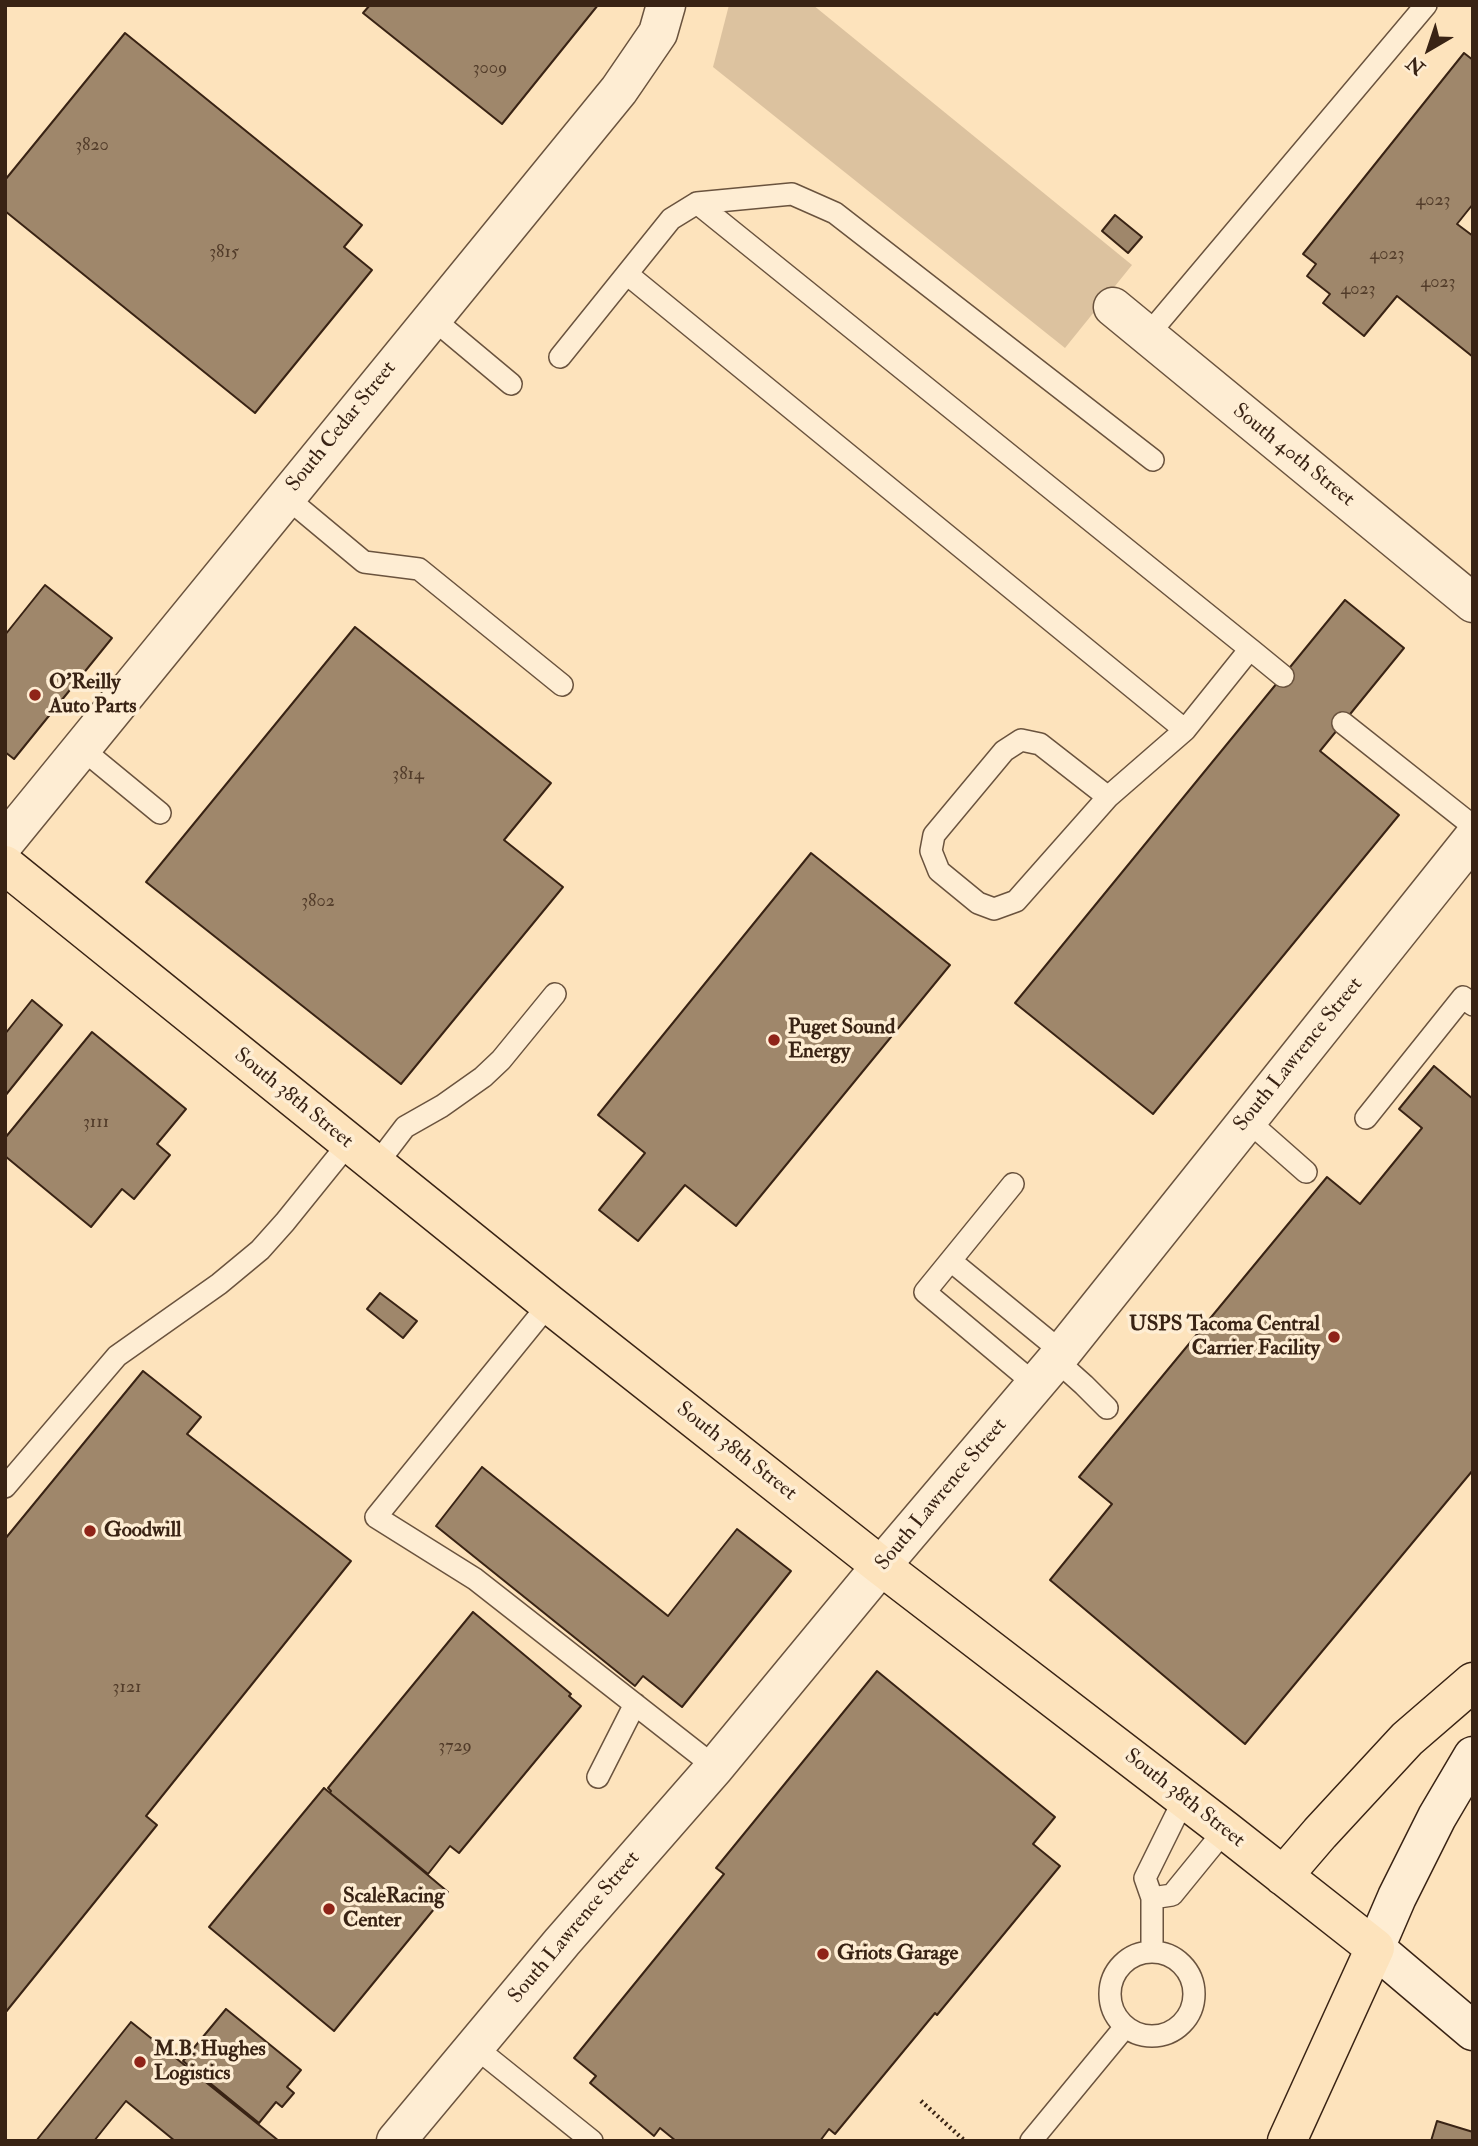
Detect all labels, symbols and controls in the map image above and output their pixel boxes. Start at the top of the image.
north arrow [1394,14,1464,84]
text: N [1402,51,1430,80]
house number: 3009 [473,58,507,80]
house number: 3820 [75,135,109,157]
house number: 4023 [1416,190,1450,212]
house number: 3815 [209,242,239,264]
house number: 4023 [1370,244,1404,266]
house number: 4023 [1421,272,1455,294]
house number: 4023 [1341,279,1375,301]
street label: South Cedar Street [282,357,402,497]
street label: South 40th Street [1227,399,1359,513]
place label: O'Reilly Auto Parts [49,670,137,720]
marker: O'Reilly Auto Parts [27,687,43,703]
house number: 3814 [392,764,424,786]
house number: 3802 [301,891,335,913]
street label: South Lawrence Street [1229,973,1369,1137]
place label: Puget Sound Energy [788,1015,895,1065]
marker: Puget Sound Energy [766,1032,782,1048]
street label: South 38th Street [228,1043,358,1155]
house number: 3111 [83,1112,109,1134]
place label: USPS Tacoma Central Carrier Facility [1129,1312,1320,1362]
marker: USPS Tacoma Central Carrier Facility [1326,1329,1342,1345]
street label: South 38th Street [671,1397,801,1507]
street label: South Lawrence Street [871,1414,1013,1576]
place label: Goodwill [104,1518,181,1544]
marker: Goodwill [82,1523,98,1539]
house number: 3121 [113,1677,141,1699]
house number: 3729 [438,1736,472,1758]
street label: South 38th Street [1119,1744,1249,1854]
street label: South Lawrence Street [504,1847,646,2009]
place label: ScaleRacing Center [343,1884,445,1934]
marker: ScaleRacing Center [321,1901,337,1917]
place label: Griots Garage [837,1941,958,1967]
marker: Griots Garage [815,1946,831,1962]
place label: M.B. Hughes Logistics [154,2037,266,2087]
marker: M.B. Hughes Logistics [132,2054,148,2070]

